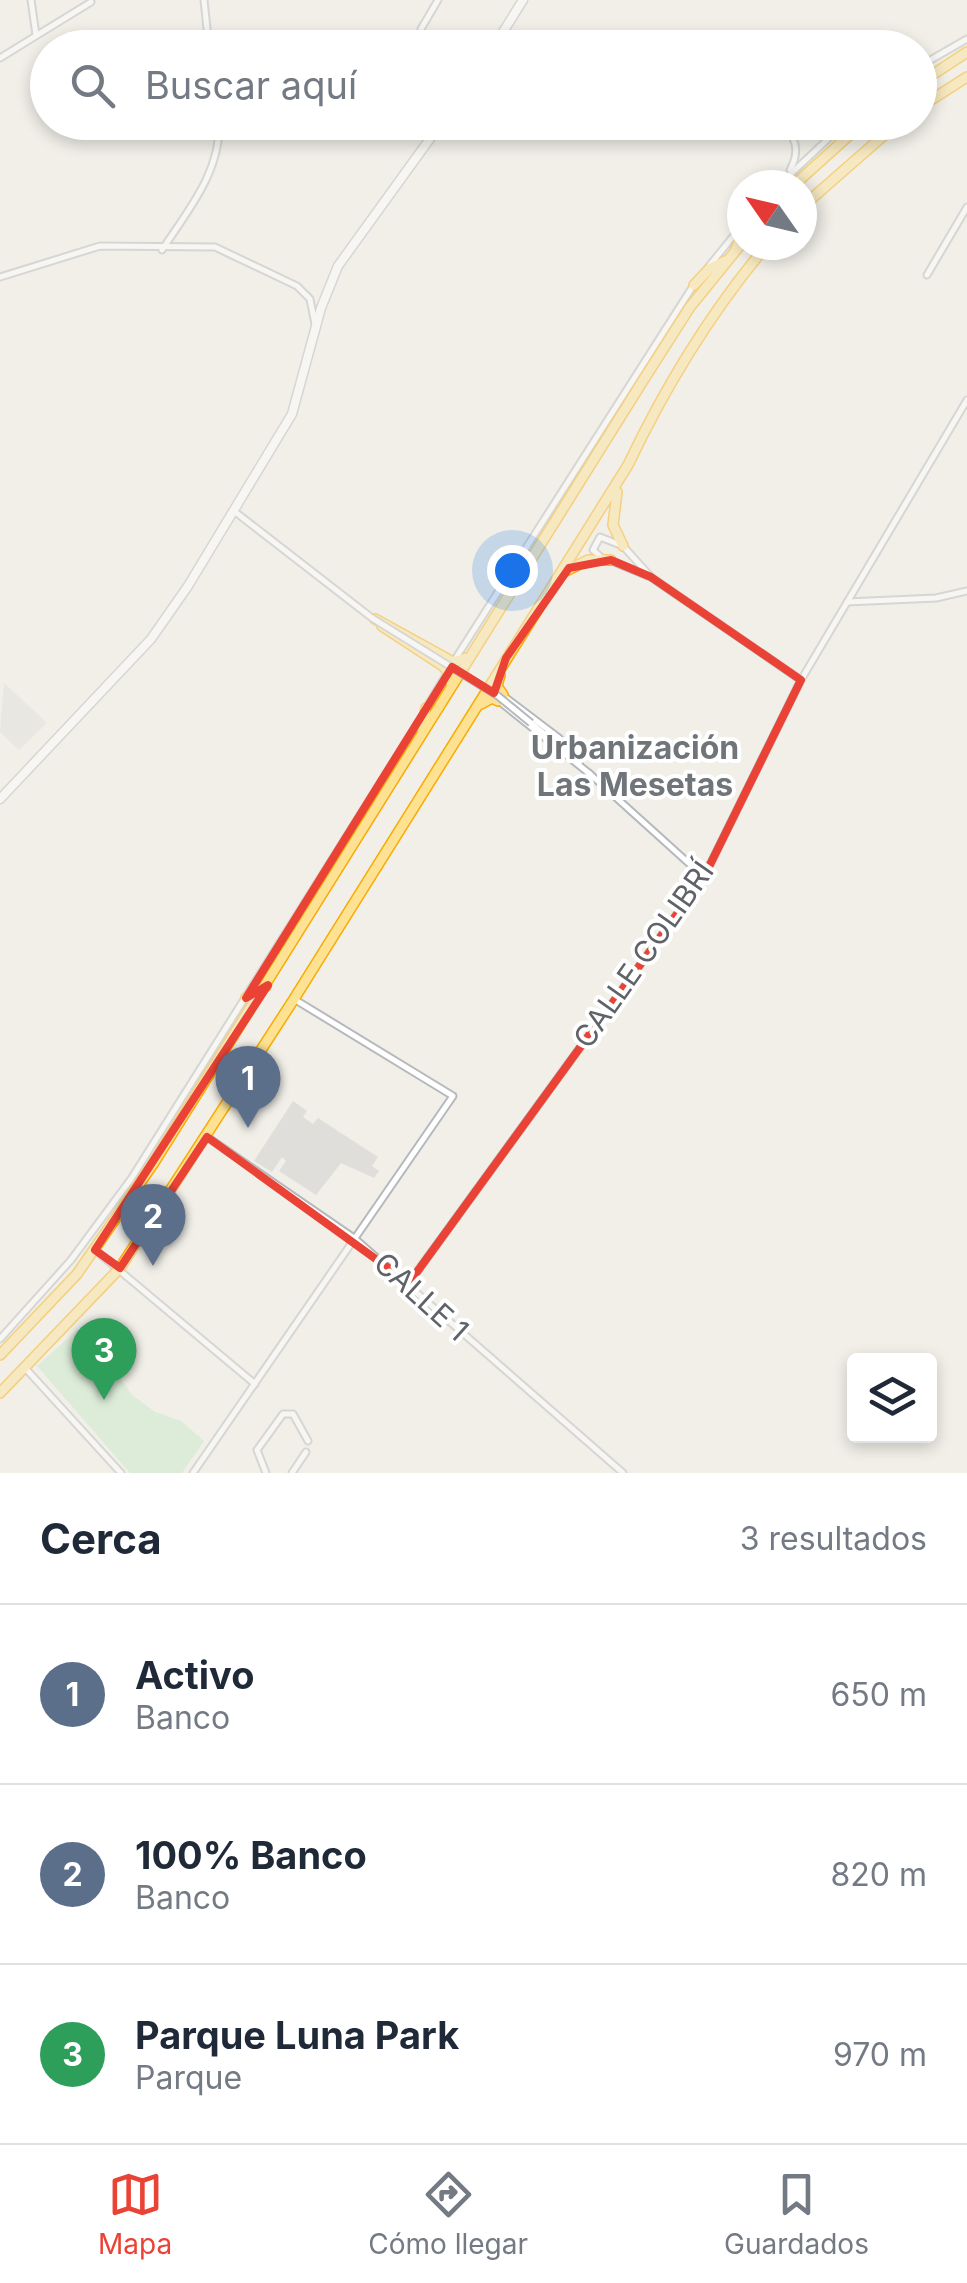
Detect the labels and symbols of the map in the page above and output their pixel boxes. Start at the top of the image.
north arrow [727,170,817,260]
your location [487,545,538,596]
district label: Urbanización Las Mesetas [531,728,739,804]
street label: CALLE COLIBRÍ [566,854,721,1055]
pin: 1 [216,1046,280,1128]
pin: 2 [120,1184,186,1266]
street label: CALLE 1 [367,1245,476,1348]
pin: 3 [72,1318,136,1400]

